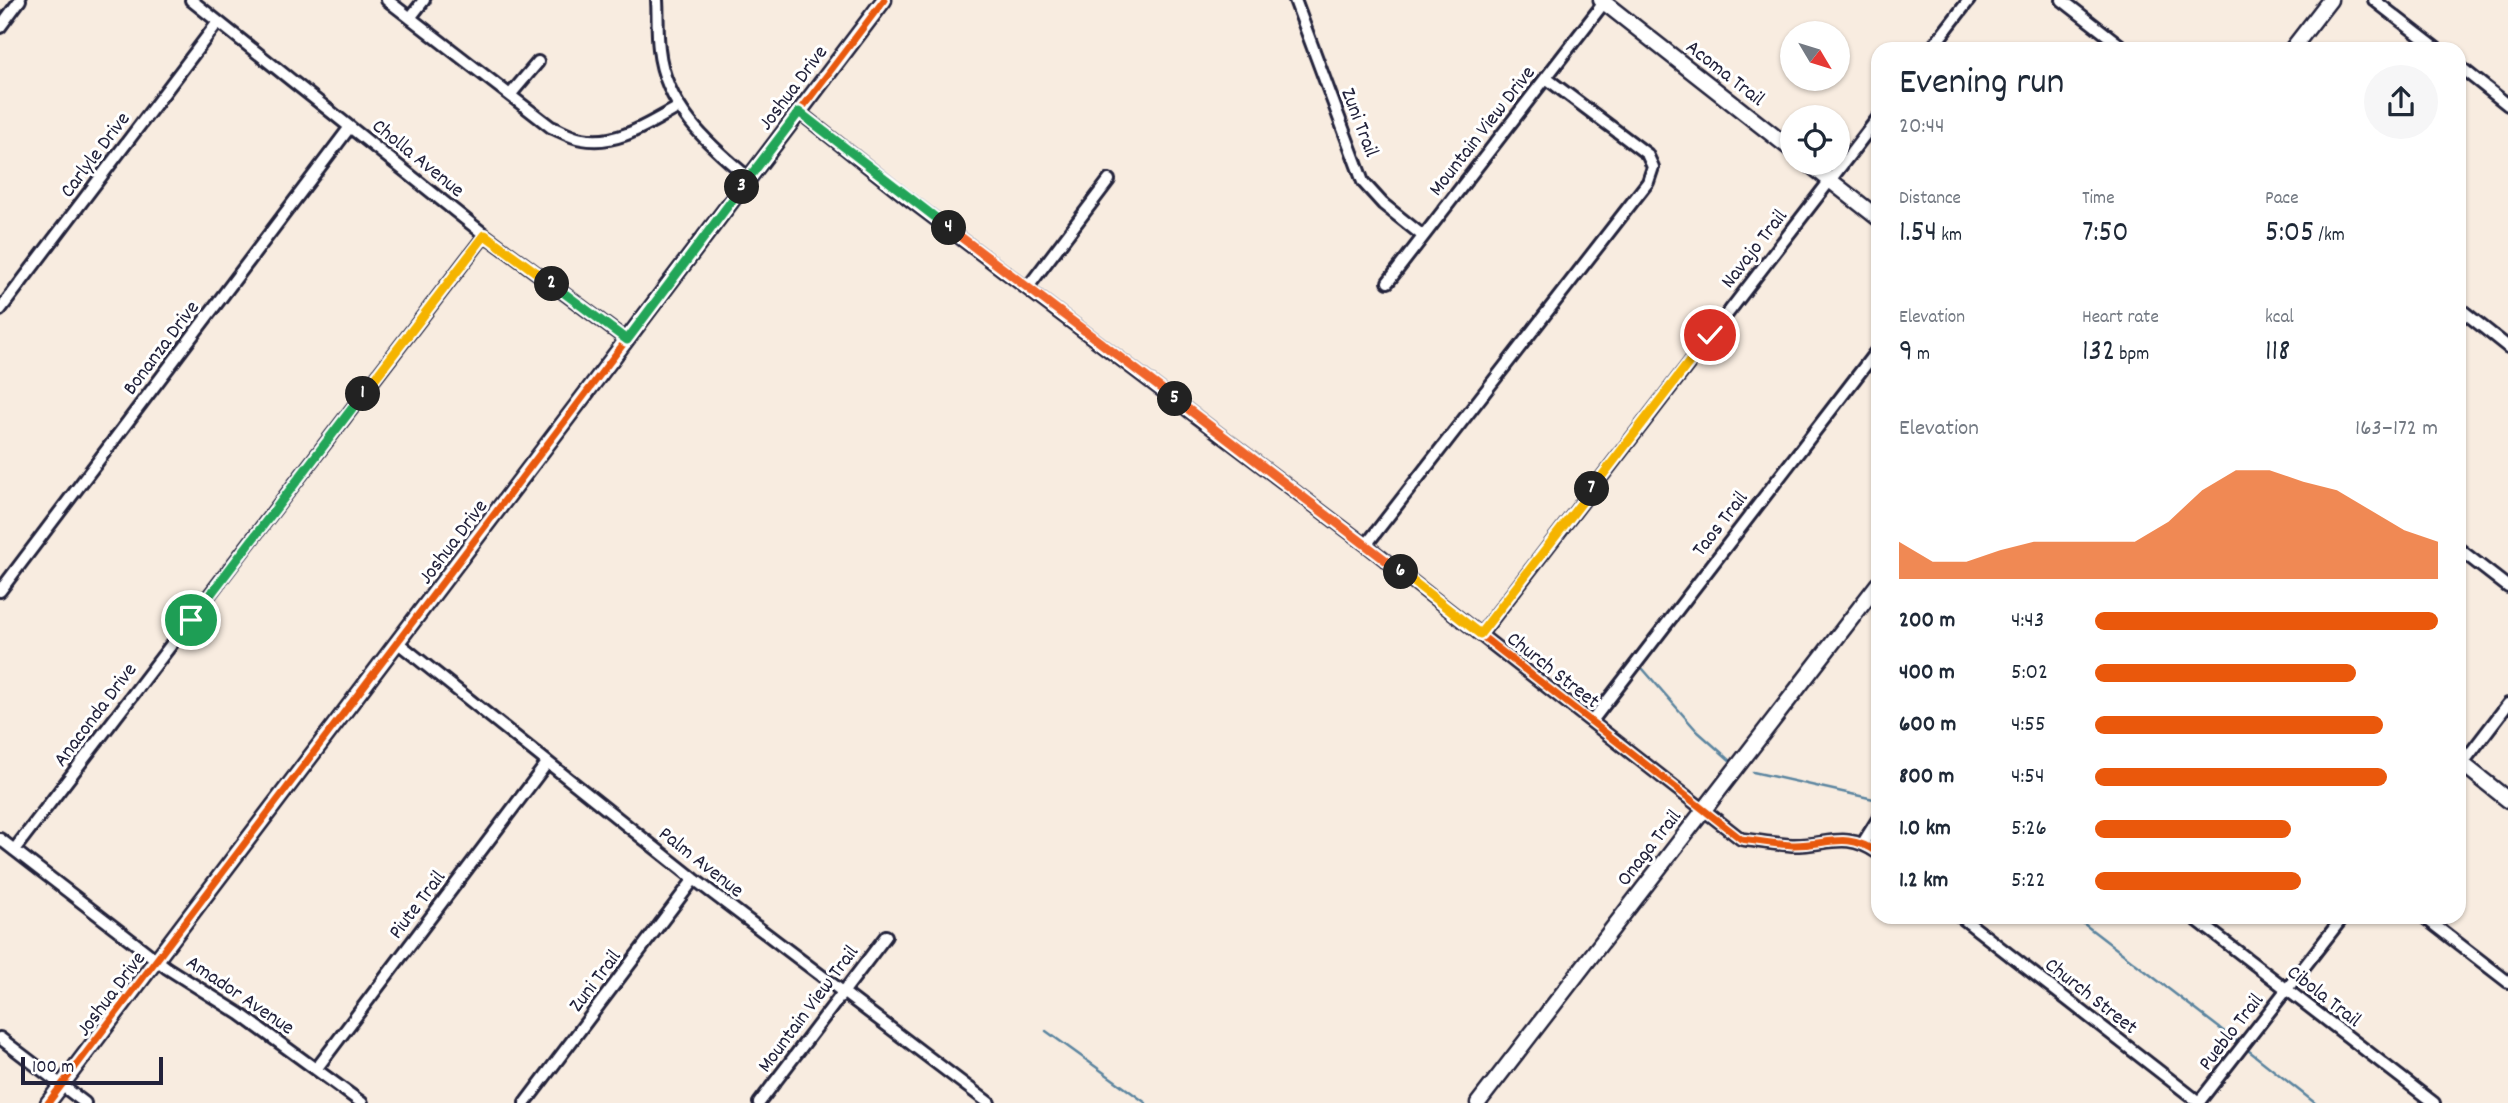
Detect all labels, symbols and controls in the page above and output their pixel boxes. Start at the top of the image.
north arrow [1780,21,1850,91]
map controls [1780,21,1850,175]
street label: Acoma Trail [1678,34,1770,115]
street label: Joshua Drive [752,40,836,138]
text: Evening run [1899,57,2064,112]
street label: Mountain View Drive [1423,60,1544,203]
button: share [2364,65,2438,139]
street label: Zuni Trail [1331,84,1385,162]
button: locate [1780,105,1850,175]
street label: Carlyle Drive [54,106,139,205]
text: 20:44 [1899,111,1945,144]
street label: Cholla Avenue [364,113,470,206]
pin: 3 [724,170,760,204]
text: 3 [737,173,746,200]
text: Distance [1899,186,1961,213]
text: Time [2082,186,2115,213]
text: Pace [2265,186,2299,213]
street label: Navajo Trail [1715,204,1796,296]
pin: 4 [932,210,967,246]
text: 1.54 [1899,213,1937,256]
text: 7:50 [2082,213,2129,256]
text: 5:05 [2265,213,2314,256]
text: 4 [945,214,952,241]
text: km [1937,223,1962,250]
text: /km [2314,223,2345,250]
pin: 2 [534,266,570,302]
text: 2 [547,270,556,297]
street label: Bonanza Drive [117,295,208,402]
pin [1680,305,1740,365]
text: Elevation [1899,305,1965,332]
text: Heart rate [2082,305,2159,332]
text: kcal [2265,305,2294,332]
icon: check [1691,316,1729,354]
text: 9 [1899,332,1913,375]
text: 132 [2082,332,2115,375]
text: 118 [2265,332,2290,375]
text: m [1913,342,1930,369]
text: bpm [2115,342,2149,369]
pin: 1 [346,376,380,412]
text: 1 [360,380,365,407]
pin: 5 [1158,382,1192,416]
text: 5 [1170,385,1179,412]
text: Elevation [1899,413,1979,446]
text: 163–172 m [2355,413,2438,446]
pin: 7 [1574,472,1610,506]
text: 7 [1588,475,1595,502]
street label: Taos Trail [1686,486,1757,564]
street label: Joshua Drive [412,494,496,592]
pin: 6 [1384,554,1418,590]
text: 6 [1396,558,1405,585]
pin [161,590,221,650]
icon: arrive [172,601,210,639]
text: 200 m [1899,605,1955,638]
text: 4:43 [2011,605,2044,638]
street label: Church Street [1499,625,1605,717]
street label: Anaconda Drive [47,657,146,774]
text: 400 m [1899,657,1955,690]
text: 5:02 [2011,657,2048,690]
text: 600 m [1899,709,1956,742]
text: 4:55 [2011,709,2046,742]
text: 800 m [1899,761,1954,794]
text: 4:54 [2011,761,2045,794]
street label: Onaga Trail [1611,804,1690,894]
text: 1.0 km [1899,813,1951,846]
text: 5:26 [2011,813,2047,846]
street label: Palm Avenue [651,820,749,906]
street label: Piute Trail [383,865,454,946]
text: 1.2 km [1899,865,1948,898]
text: 5:22 [2011,865,2046,898]
street label: Mountain View Trail [751,940,867,1080]
street label: Zuni Trail [563,944,630,1019]
street label: Joshua Drive [70,946,154,1044]
street label: Amador Avenue [179,949,300,1044]
street label: Church Street [2037,951,2143,1043]
street label: Cibola Trail [2280,959,2367,1036]
street label: Pueblo Trail [2193,988,2272,1078]
scale bar [21,1054,163,1086]
text: 100 m [32,1055,74,1082]

